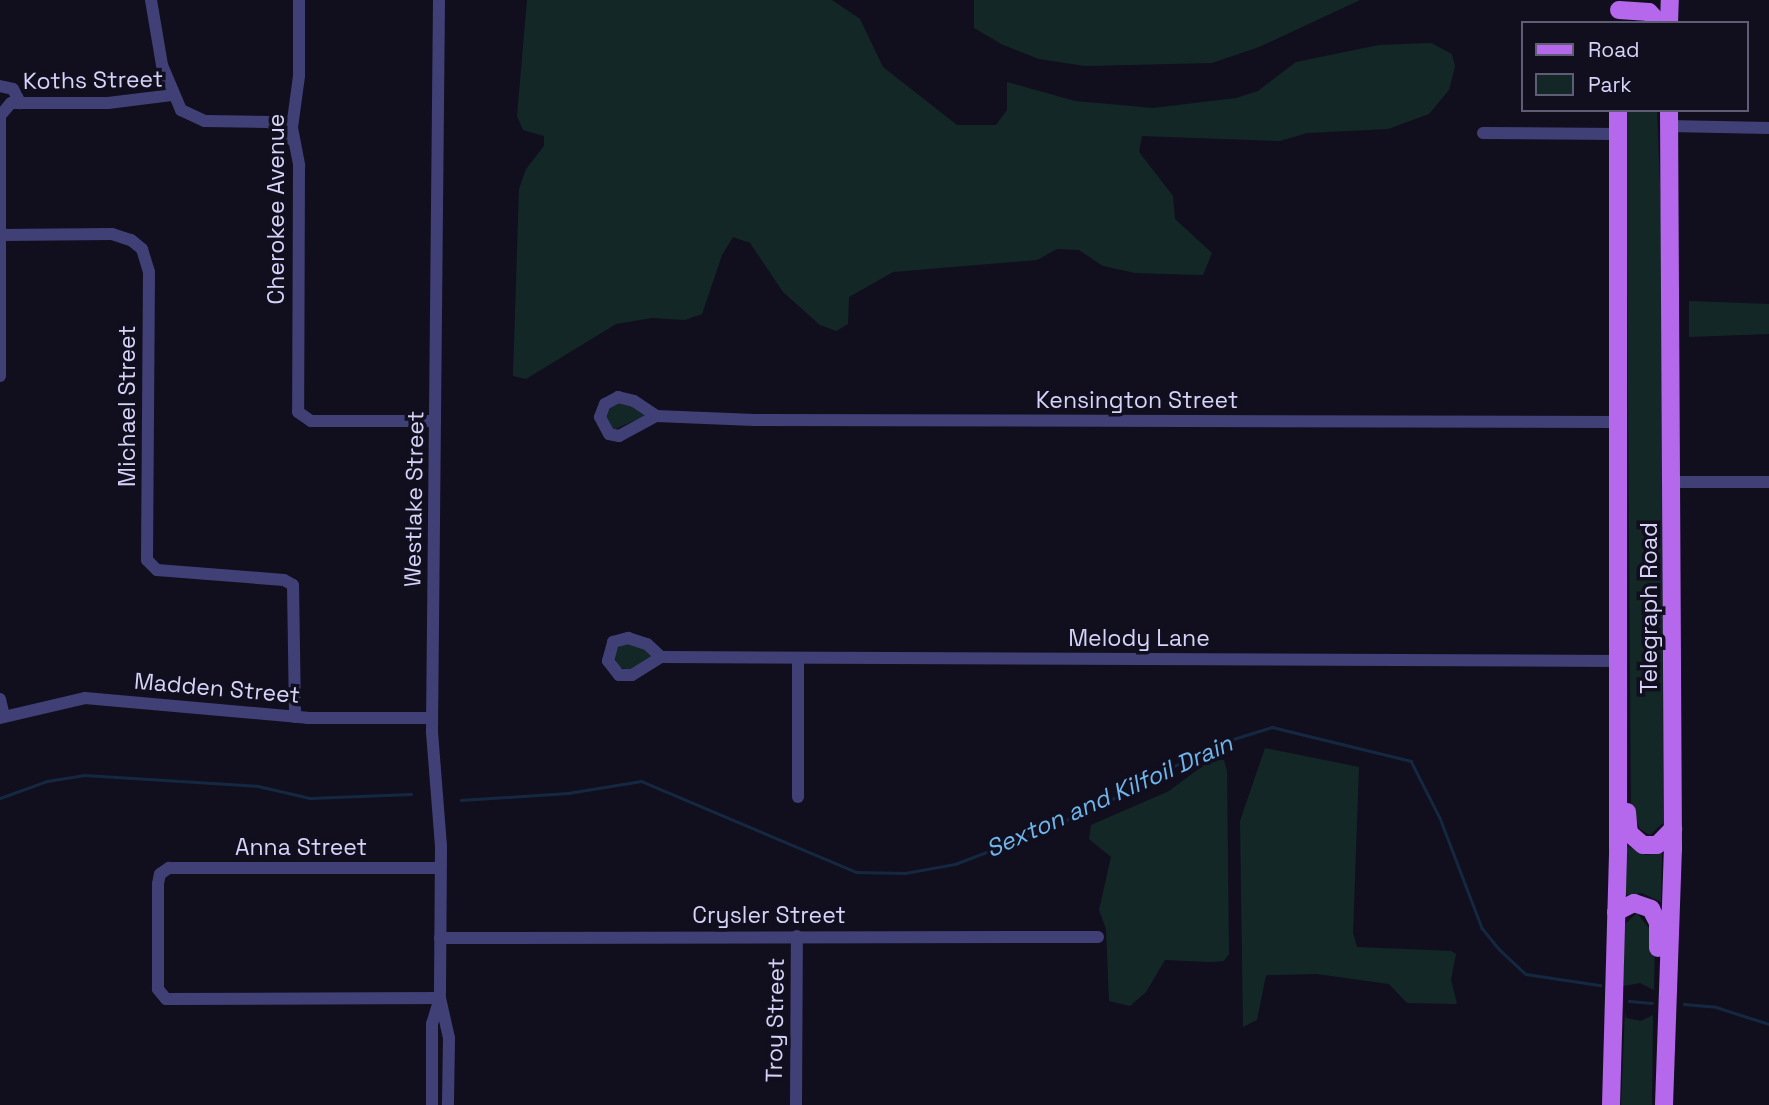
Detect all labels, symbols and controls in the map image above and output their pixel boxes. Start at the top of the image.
legend [1520,21,1748,112]
text: Road [1588,36,1640,63]
street label: Koths Street [23,65,163,95]
text: Park [1588,71,1632,98]
street label: Cherokee Avenue [262,113,290,305]
street label: Michael Street [113,325,141,487]
street label: Kensington Street [1036,386,1238,414]
street label: Westlake Street [399,411,429,587]
street label: Telegraph Road [1635,522,1663,694]
street label: Melody Lane [1068,624,1210,652]
street label: Madden Street [133,667,301,709]
water label: Sexton and Kilfoil Drain [981,729,1237,863]
street label: Anna Street [235,833,367,861]
street label: Crysler Street [692,901,846,929]
street label: Troy Street [760,958,790,1082]

